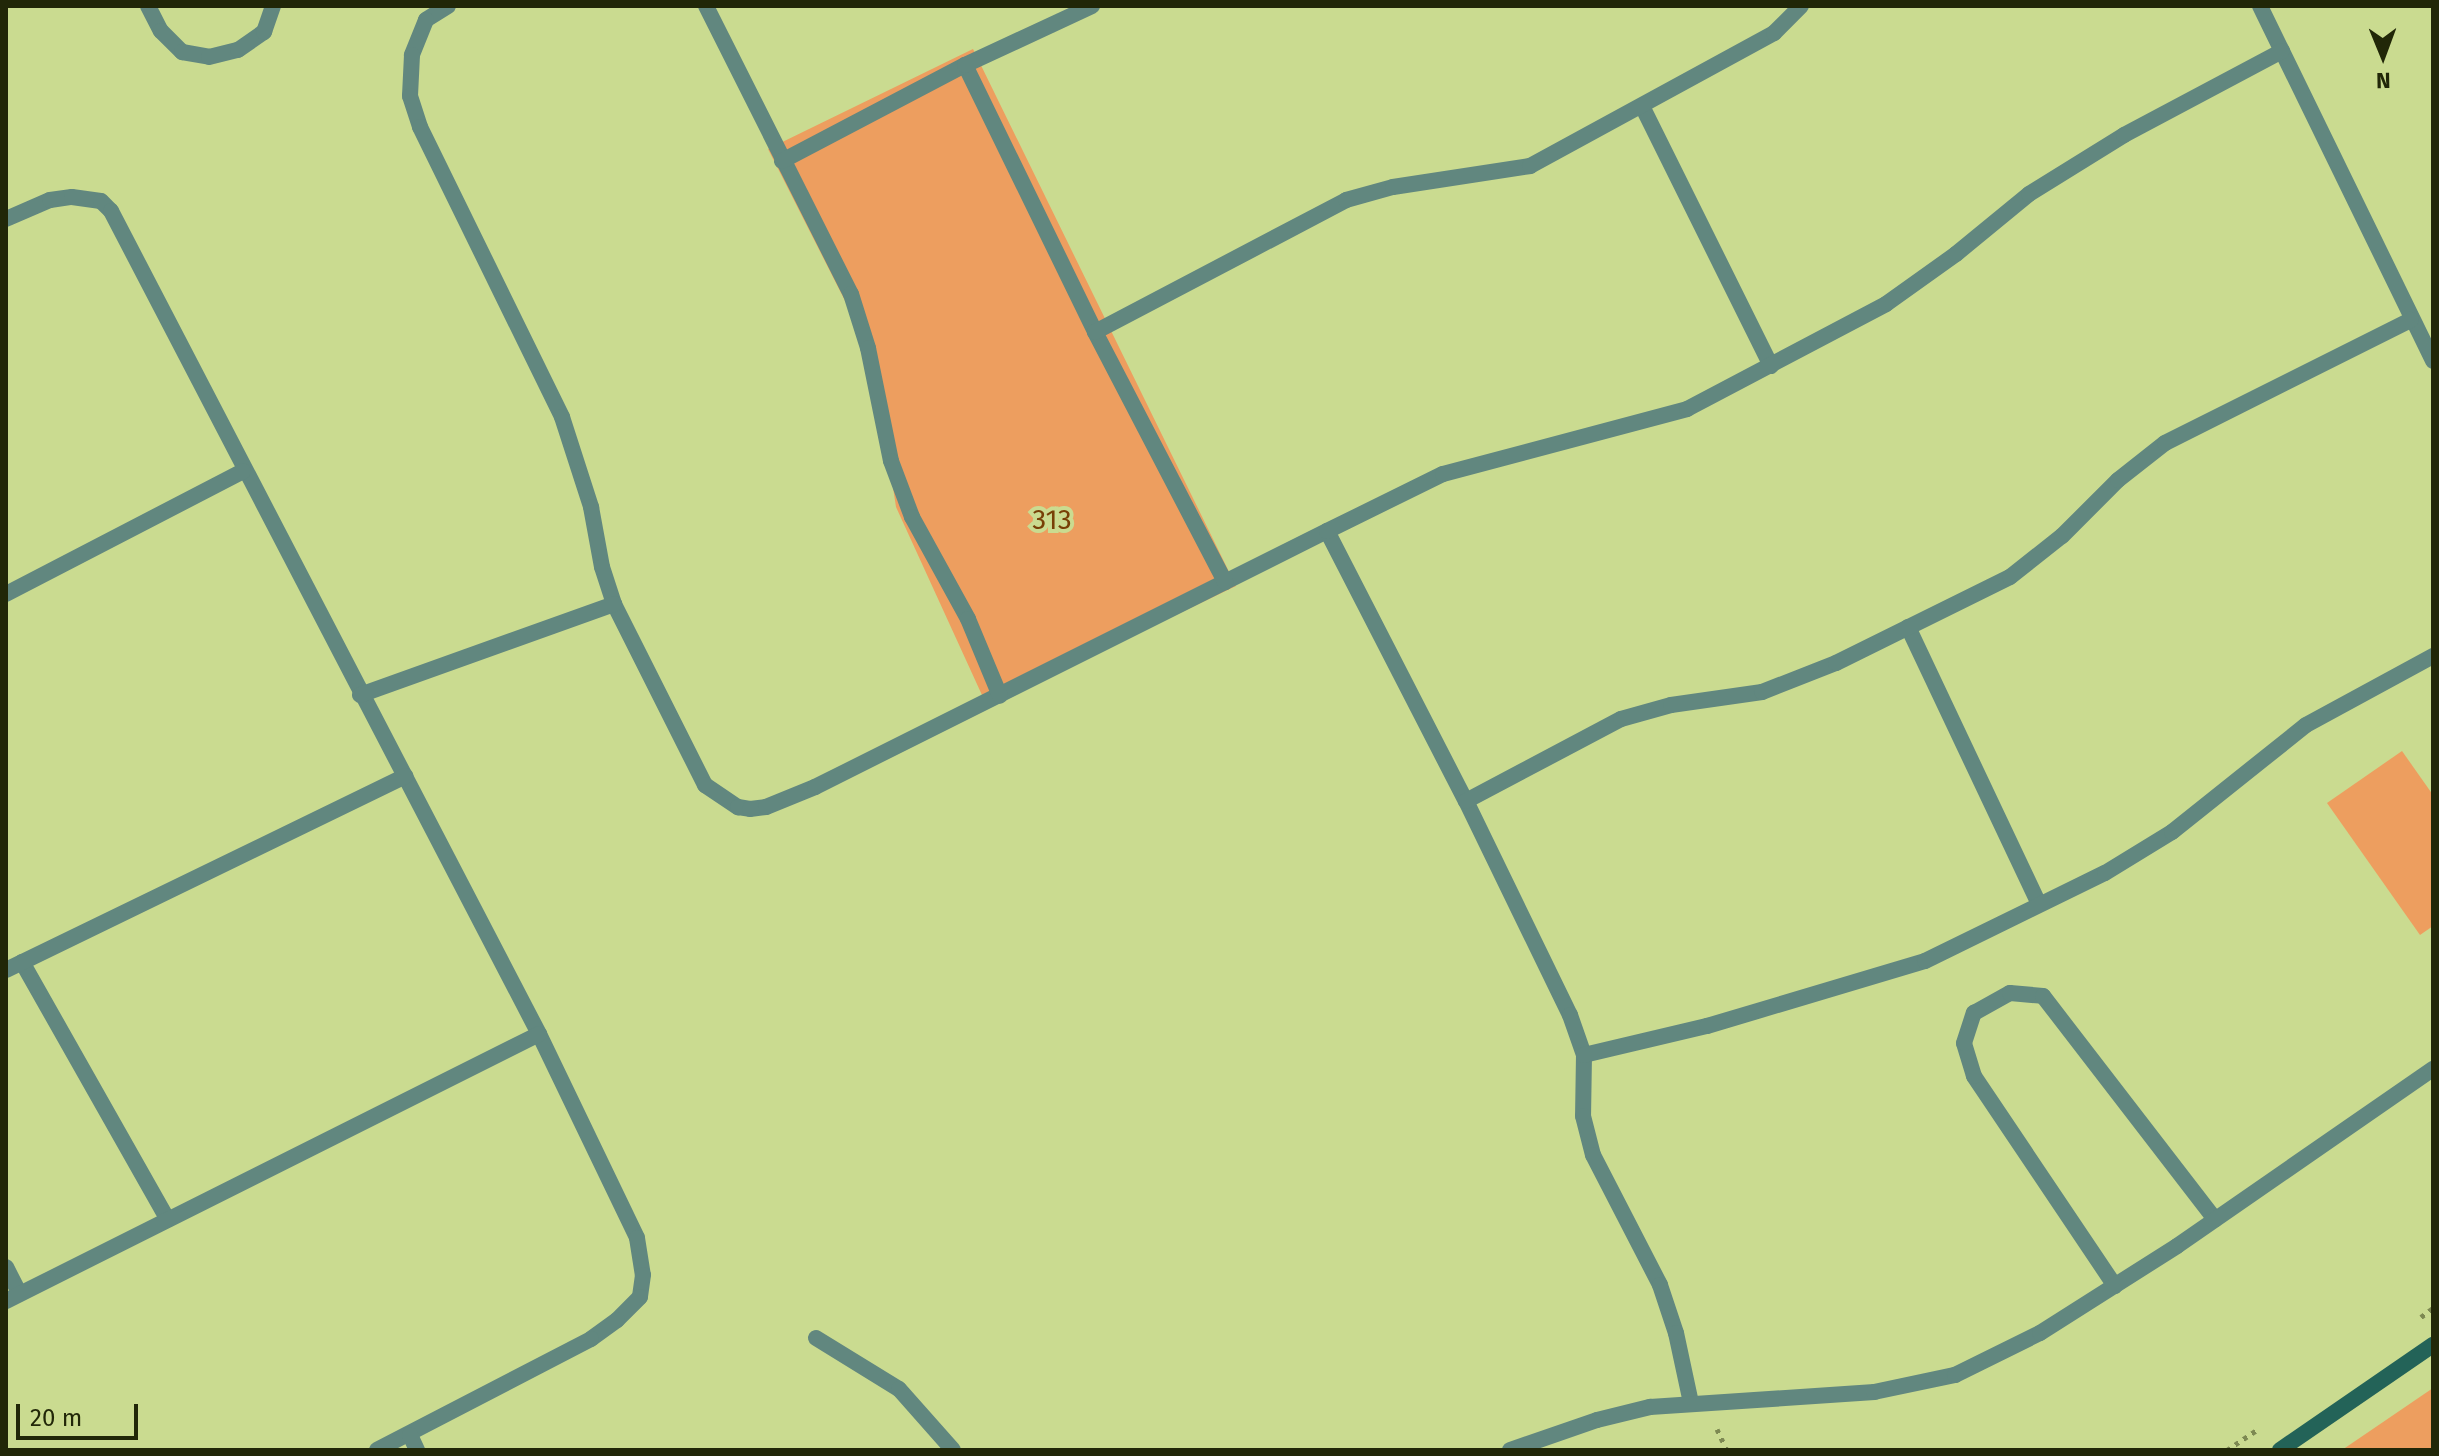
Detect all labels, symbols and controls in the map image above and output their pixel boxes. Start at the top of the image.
north arrow [2343,16,2423,96]
text: N [2376,67,2391,94]
park label: 313 [1032,503,1072,537]
scale bar [20,1388,142,1438]
text: 20 m [30,1404,82,1432]

